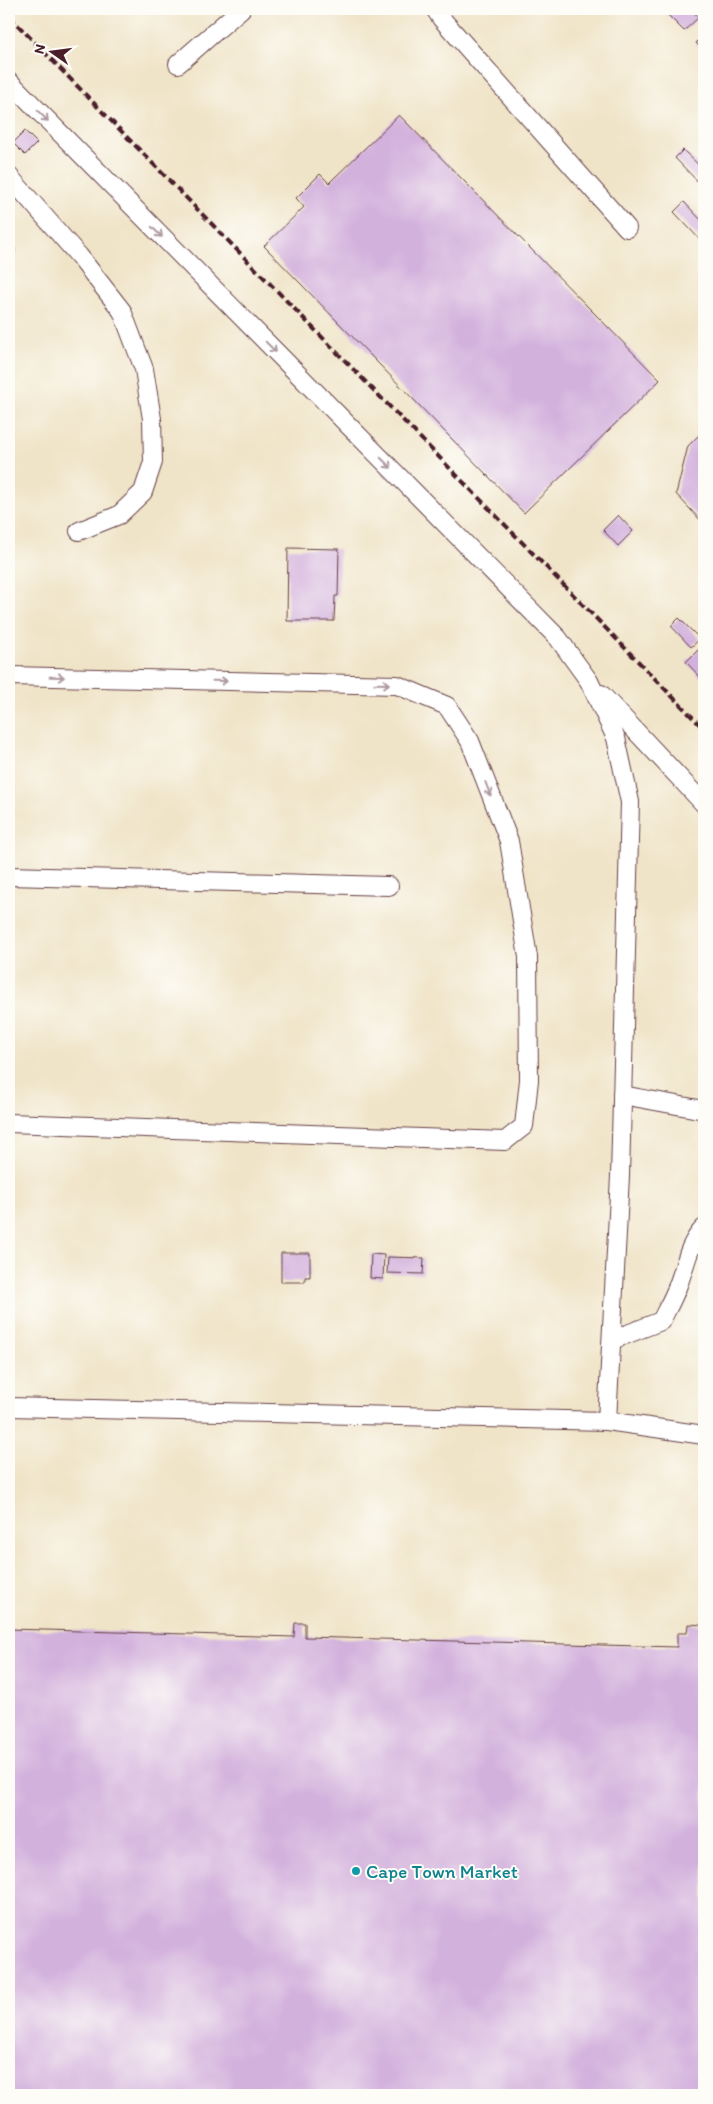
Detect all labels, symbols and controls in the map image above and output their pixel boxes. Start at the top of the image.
north arrow [28,28,78,78]
text: N [30,42,49,56]
one-way arrow [37,110,49,122]
one-way arrow [151,226,163,238]
one-way arrow [265,341,277,353]
one-way arrow [379,457,392,469]
one-way arrow [49,672,65,682]
one-way arrow [212,676,228,686]
one-way arrow [374,679,390,689]
one-way arrow [484,781,494,796]
place label: Cape Town Market [366,1860,518,1883]
marker: Cape Town Market [350,1865,362,1877]

